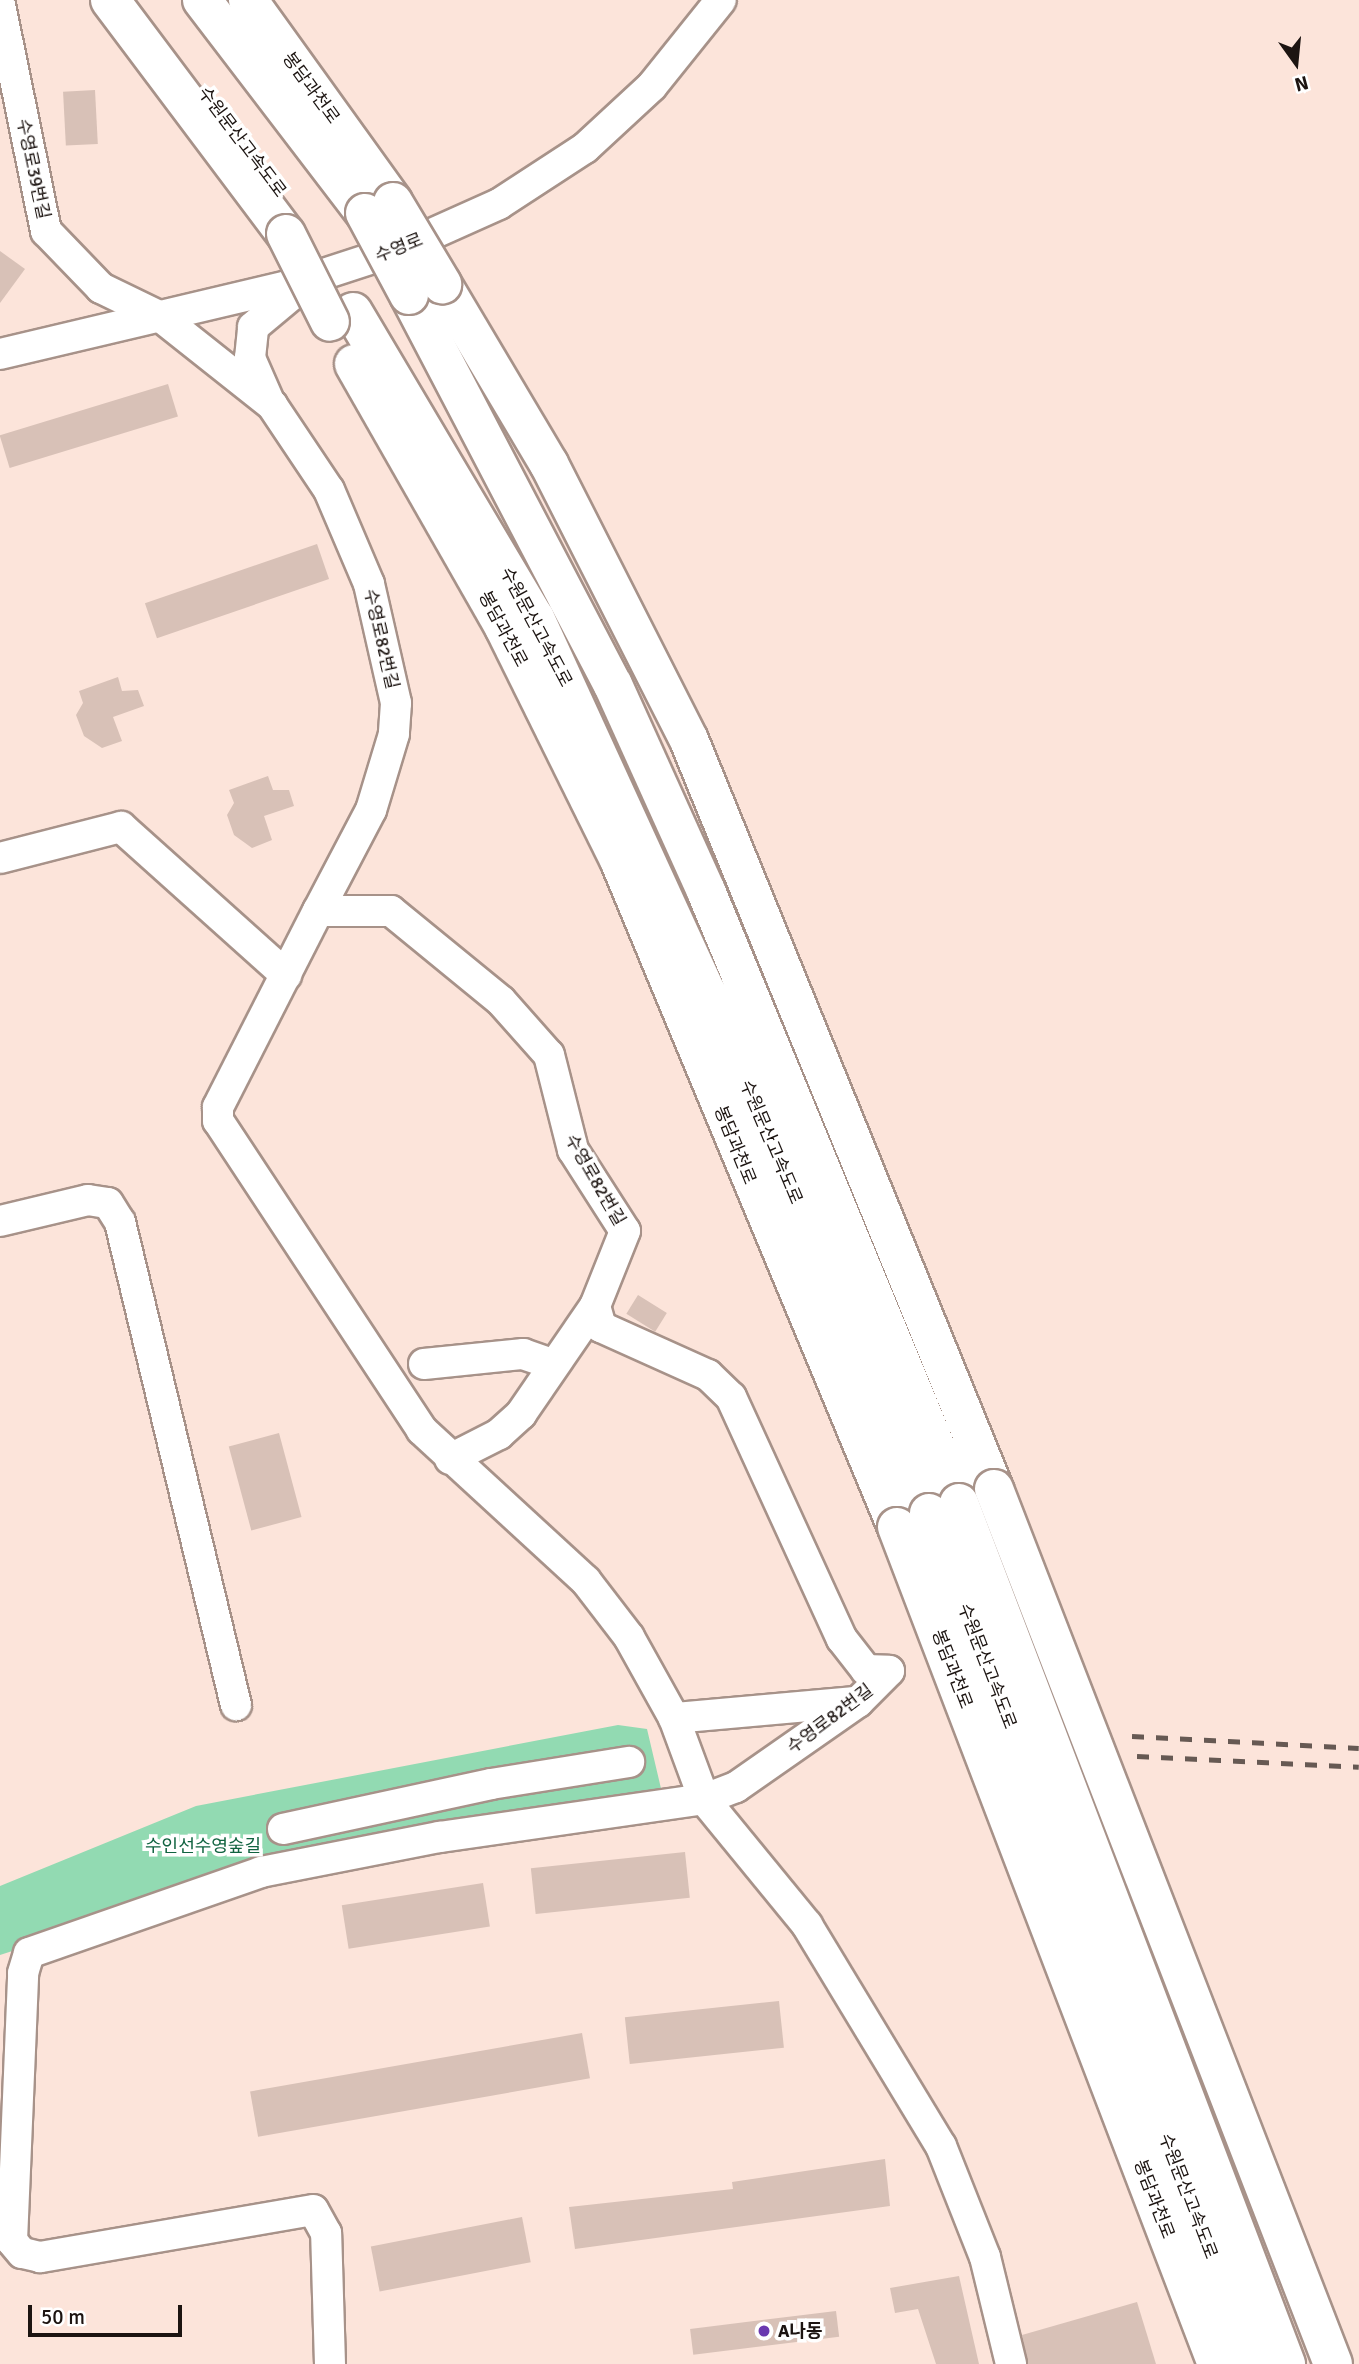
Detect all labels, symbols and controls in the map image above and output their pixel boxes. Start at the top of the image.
north arrow [1261,28,1331,98]
street label: 봉담과천로 [278,48,344,128]
text: N [1292,70,1311,97]
street label: 수원문산고속도로 [194,83,290,201]
street label: 수영로39번길 [12,117,54,221]
street label: 수영로 [372,229,426,267]
street label: 수원문산고속도로 [495,563,577,691]
street label: 수영로82번길 [359,587,403,691]
street label: 봉담과천로 [474,587,532,671]
street label: 수원문산고속도로 [735,1077,807,1207]
street label: 봉담과천로 [709,1103,761,1187]
street label: 수영로82번길 [560,1130,630,1230]
street label: 수원문산고속도로 [953,1600,1021,1732]
street label: 봉담과천로 [927,1626,977,1712]
street label: 수영로82번길 [783,1680,877,1758]
park label: 수인선수영숲길 [145,1835,261,1857]
street label: 수원문산고속도로 [1154,2130,1222,2262]
street label: 봉담과천로 [1129,2156,1179,2242]
scale bar [32,2290,186,2334]
text: 50 m [41,2304,85,2330]
place label: A나동 [778,2320,823,2342]
marker: A나동 [756,2323,772,2339]

